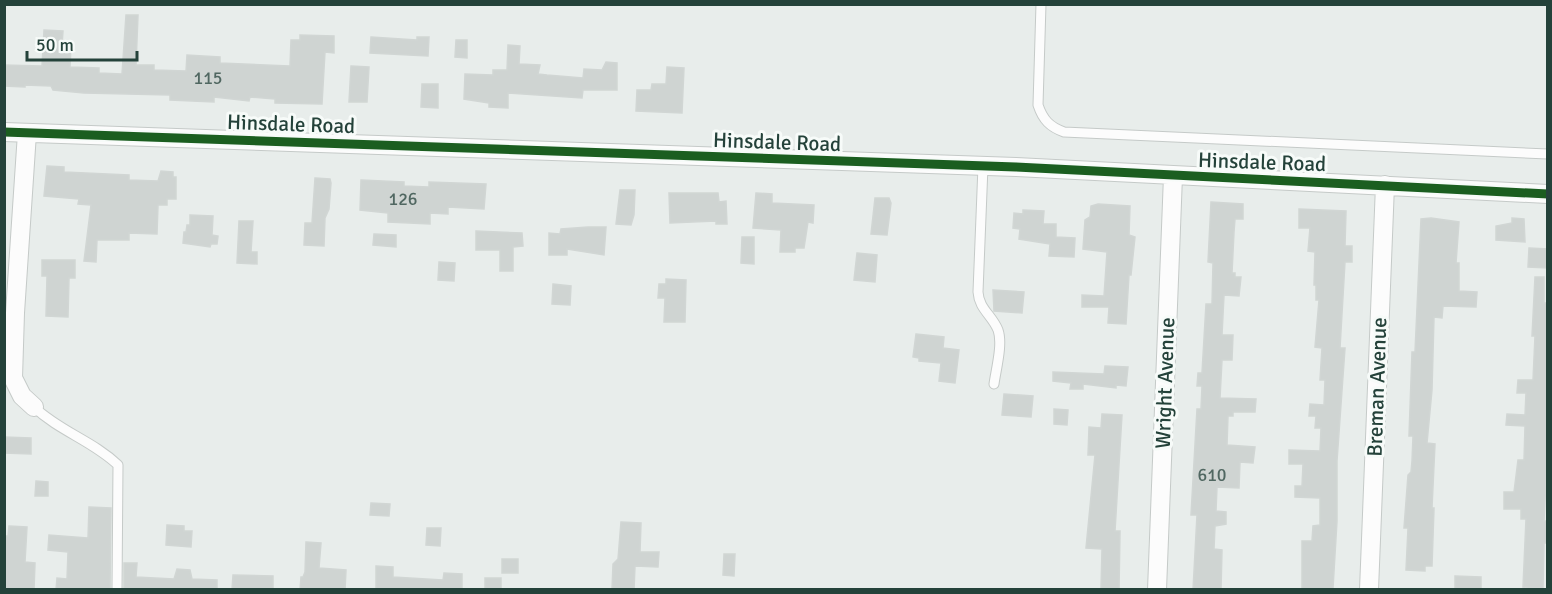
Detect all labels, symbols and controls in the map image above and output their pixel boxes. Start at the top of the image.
scale bar [27,24,136,62]
text: 50 m [36,34,74,56]
house number: 115 [193,67,223,89]
street label: Hinsdale Road [226,109,356,139]
street label: Hinsdale Road [712,127,842,157]
street label: Hinsdale Road [1197,147,1327,177]
house number: 126 [388,188,418,210]
street label: Wright Avenue [1150,317,1180,449]
street label: Breman Avenue [1362,317,1392,457]
house number: 610 [1197,464,1227,486]

